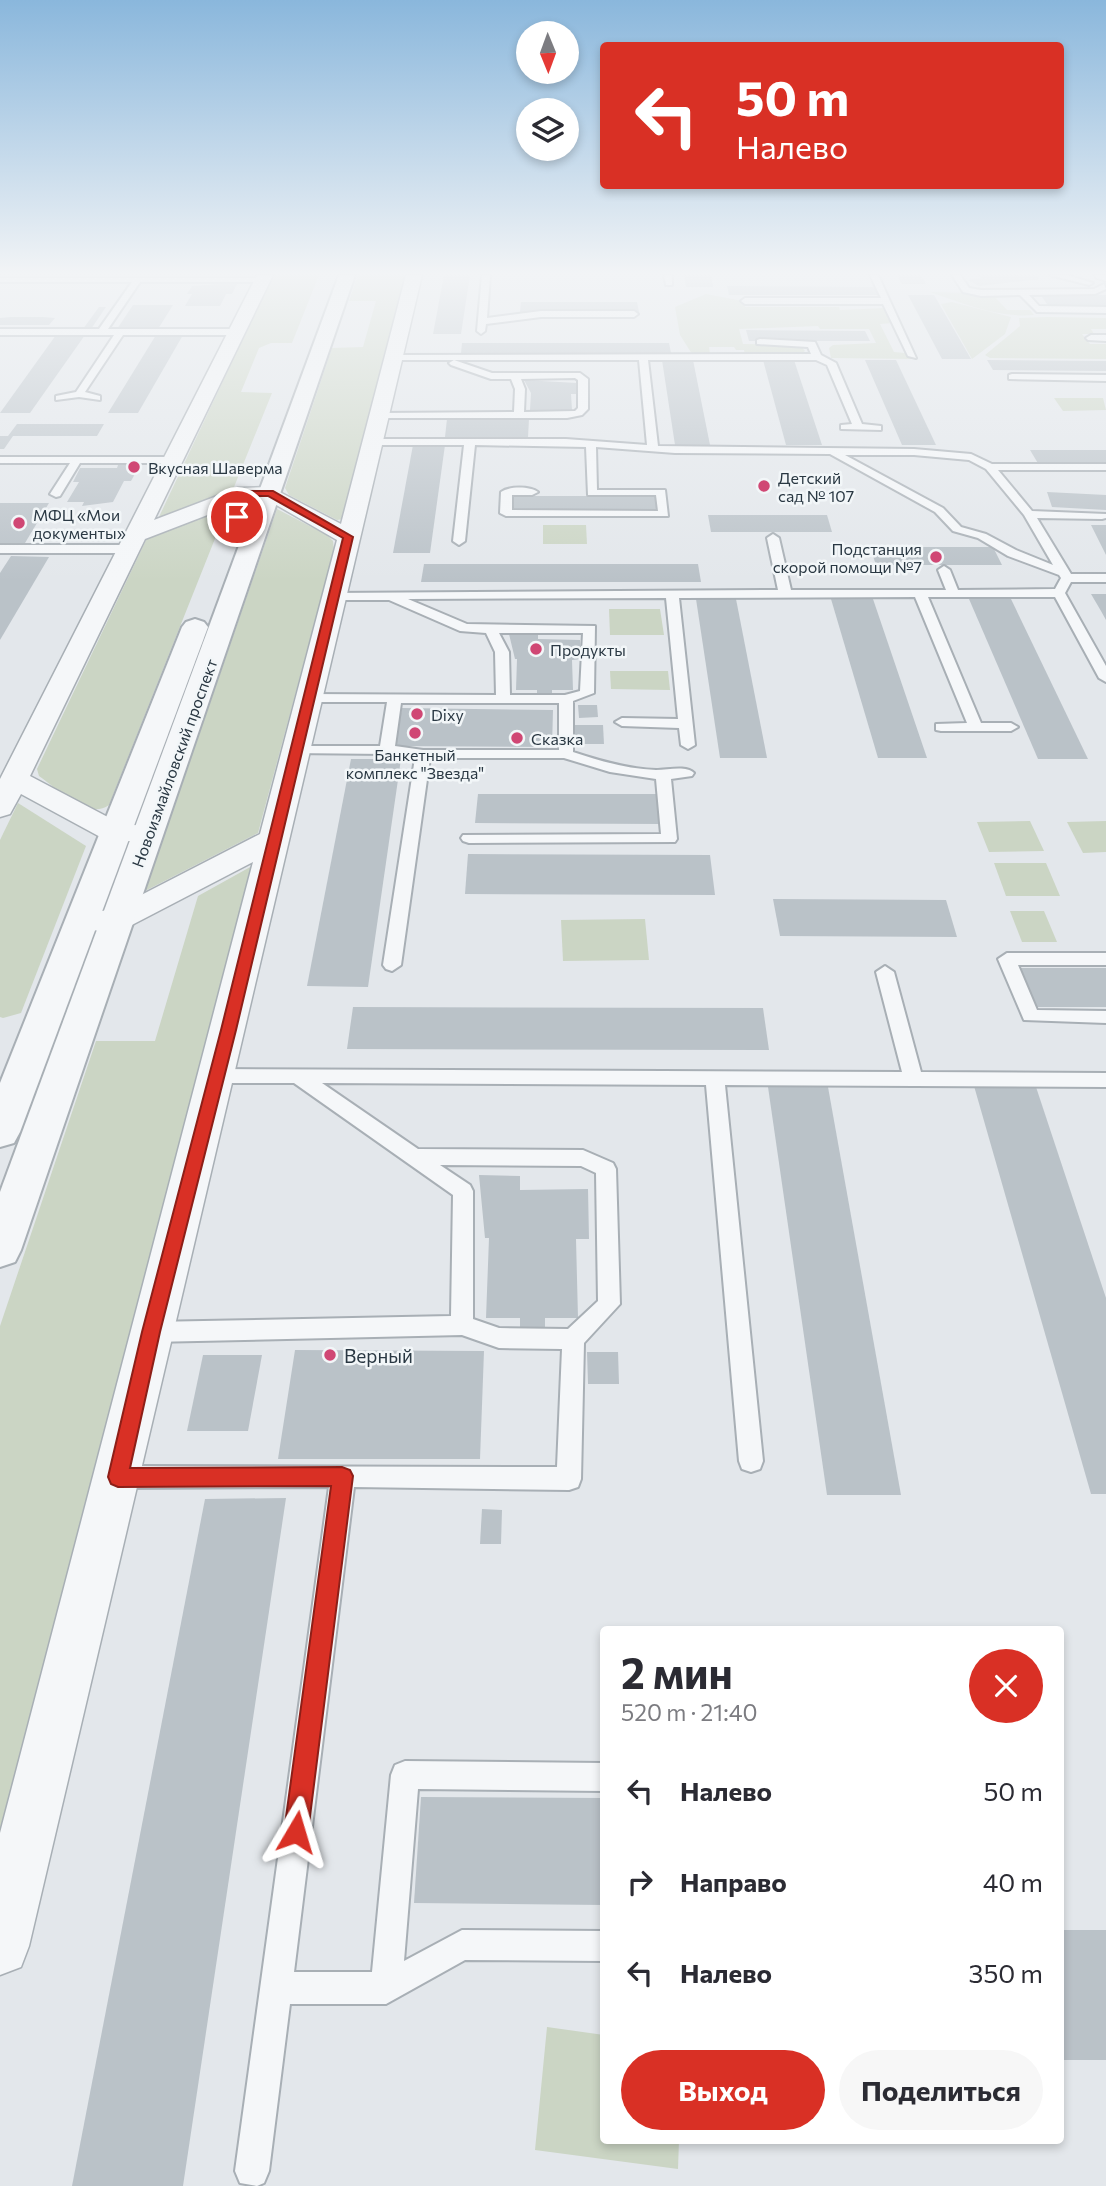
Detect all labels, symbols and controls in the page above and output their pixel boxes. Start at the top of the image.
north arrow [516,21,579,84]
map controls [516,21,579,161]
text: 50 m [736,66,849,126]
icon: left [621,70,712,161]
button: layers [516,98,579,161]
text: Налево [736,126,848,166]
place label: Вкусная Шаверма [148,458,283,477]
marker: Вкусная Шаверма [126,459,142,475]
place label: Детский сад № 107 [778,468,854,505]
marker: Детский сад № 107 [756,478,772,494]
pin [207,487,267,547]
icon: arrive [218,498,256,536]
place label: МФЦ «Мои документы» [33,505,126,542]
marker: МФЦ «Мои документы» [11,515,27,531]
place label: Подстанция скорой помощи №7 [773,539,922,576]
marker: Подстанция скорой помощи №7 [928,549,944,565]
place label: Продукты [550,640,626,659]
marker: Продукты [528,641,544,657]
street label: Новоизмайловский проспект [127,656,221,870]
place label: Dixy [431,705,464,724]
marker: Dixy [409,706,425,722]
marker: Банкетный комплекс "Звезда" [407,725,423,741]
place label: Сказка [531,729,583,748]
marker: Сказка [509,730,525,746]
place label: Банкетный комплекс "Звезда" [346,745,484,782]
place label: Верный [344,1344,413,1367]
marker: Верный [322,1347,338,1363]
text: 2 мин [621,1646,733,1698]
button: close [969,1649,1043,1723]
text: 520 m · 21:40 [621,1698,757,1726]
icon: left [621,1772,659,1810]
text: Налево [680,1775,772,1806]
text: 50 m [983,1775,1043,1806]
position arrow [259,1795,333,1869]
icon: right [621,1863,659,1901]
text: Направо [680,1866,787,1897]
text: 40 m [983,1866,1043,1897]
icon: left [621,1954,659,1992]
text: Налево [680,1957,772,1988]
text: 350 m [969,1957,1043,1988]
button: Выход [621,2050,825,2130]
button: Поделиться [839,2050,1043,2130]

